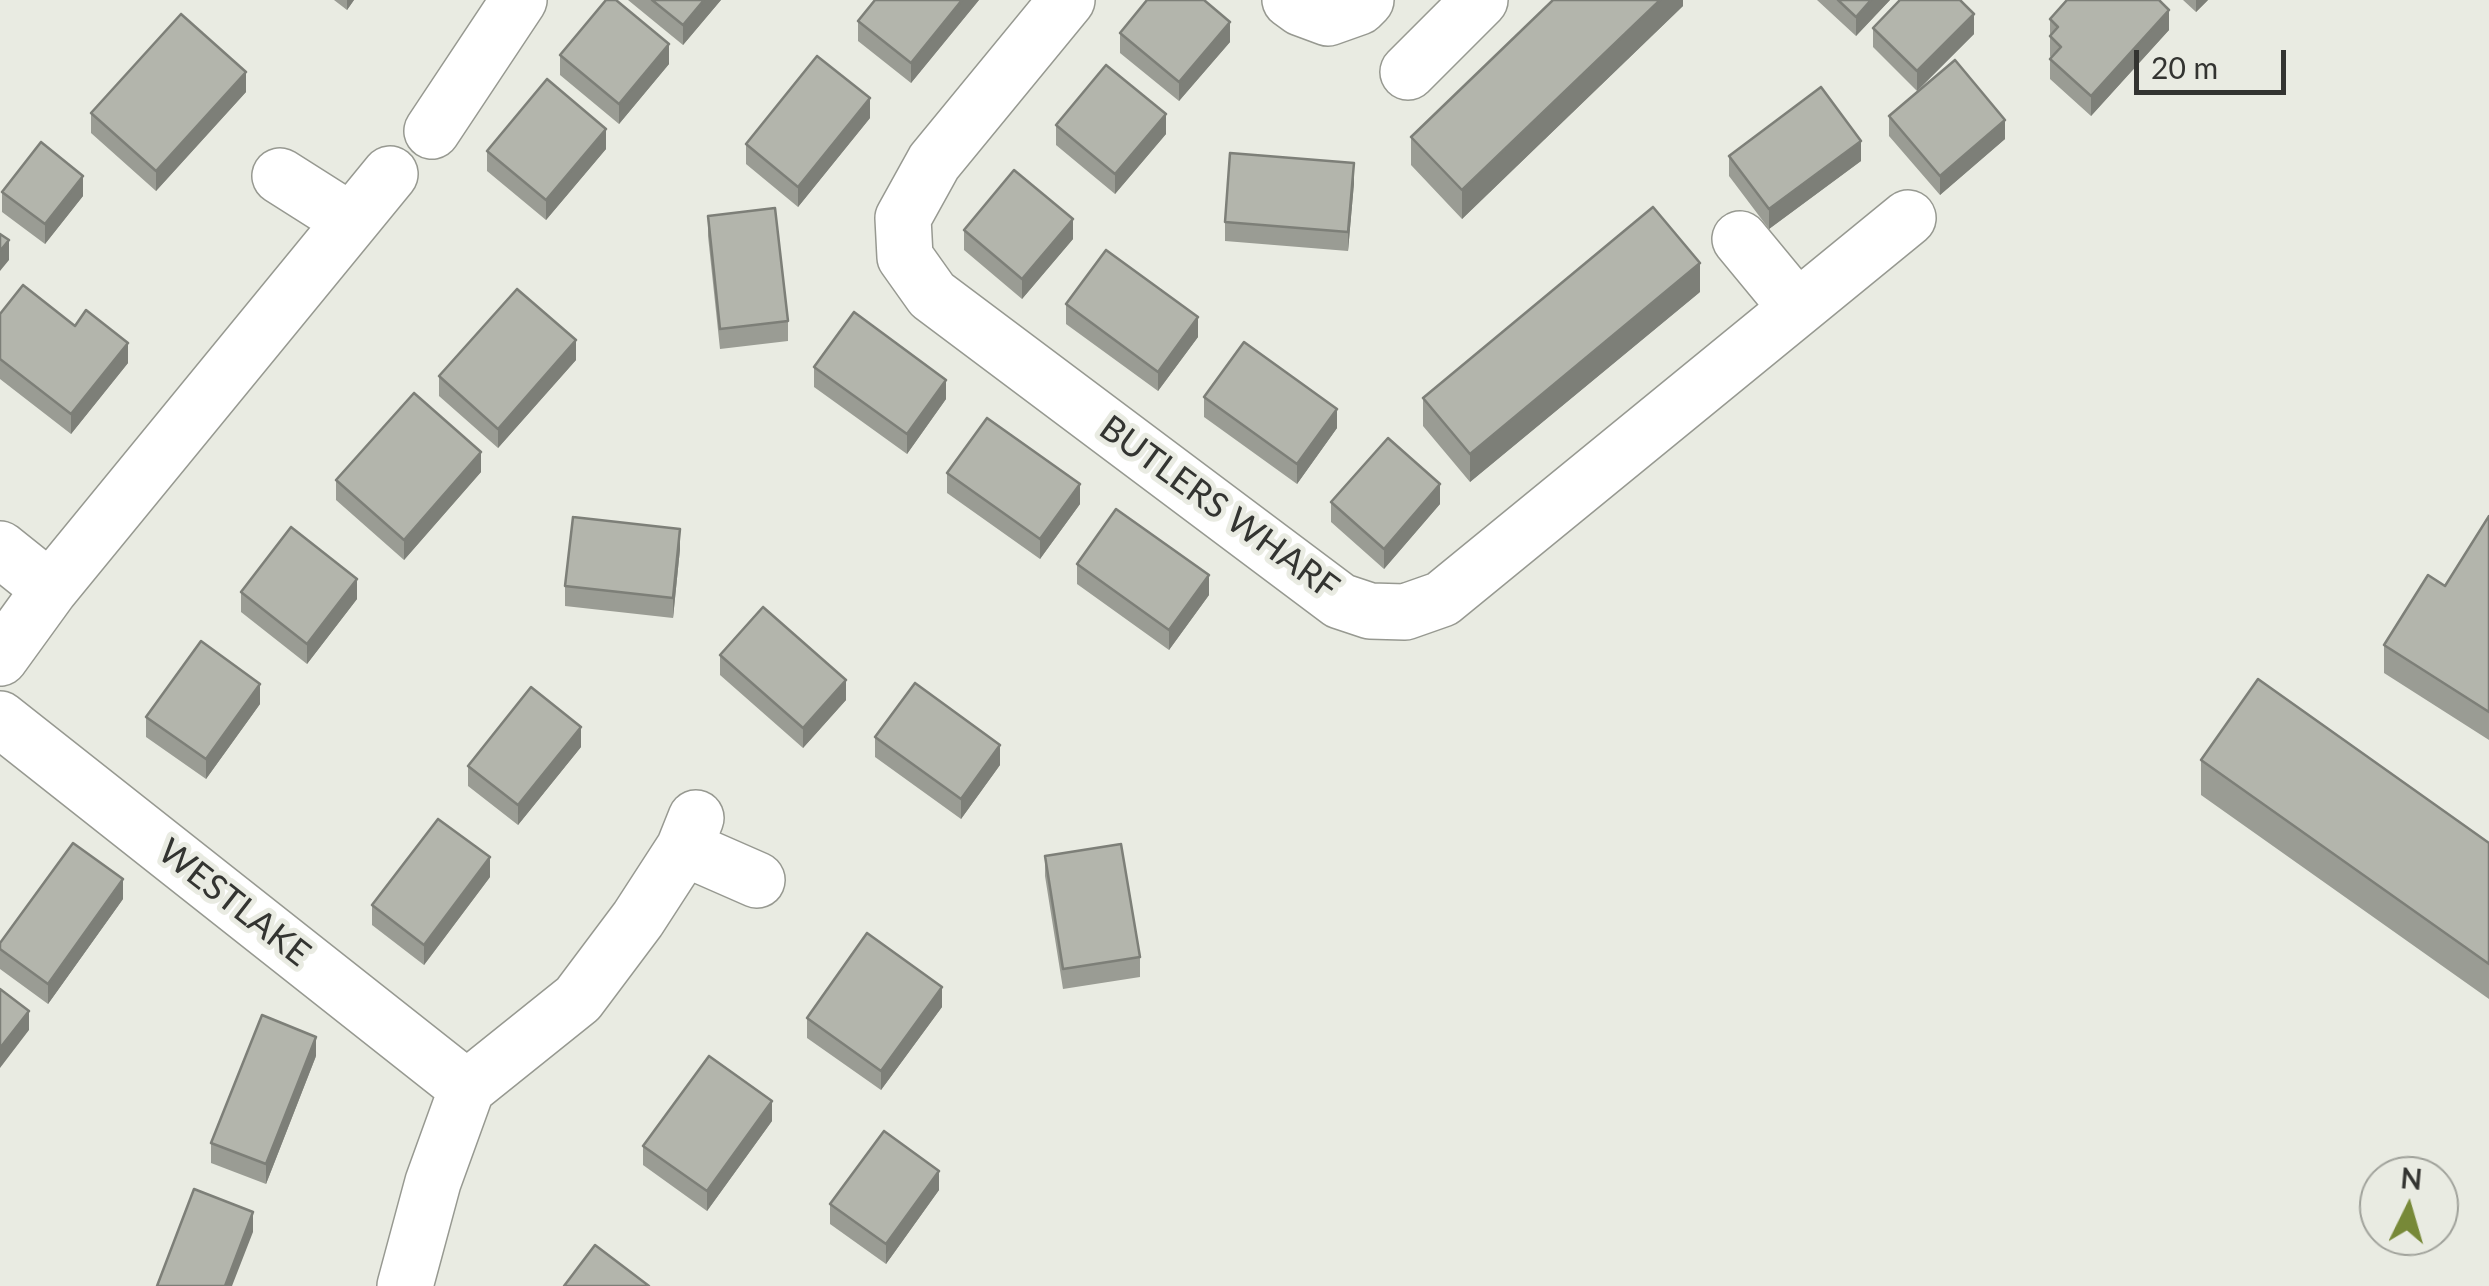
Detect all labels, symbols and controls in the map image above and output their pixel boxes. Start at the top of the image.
scale bar [2139,30,2292,92]
text: 20 m [2151,49,2218,85]
street label: BUTLERS WHARF [1091,407,1347,609]
street label: WESTLAKE [150,831,318,975]
north arrow [2359,1156,2459,1256]
text: N [2399,1160,2424,1196]

